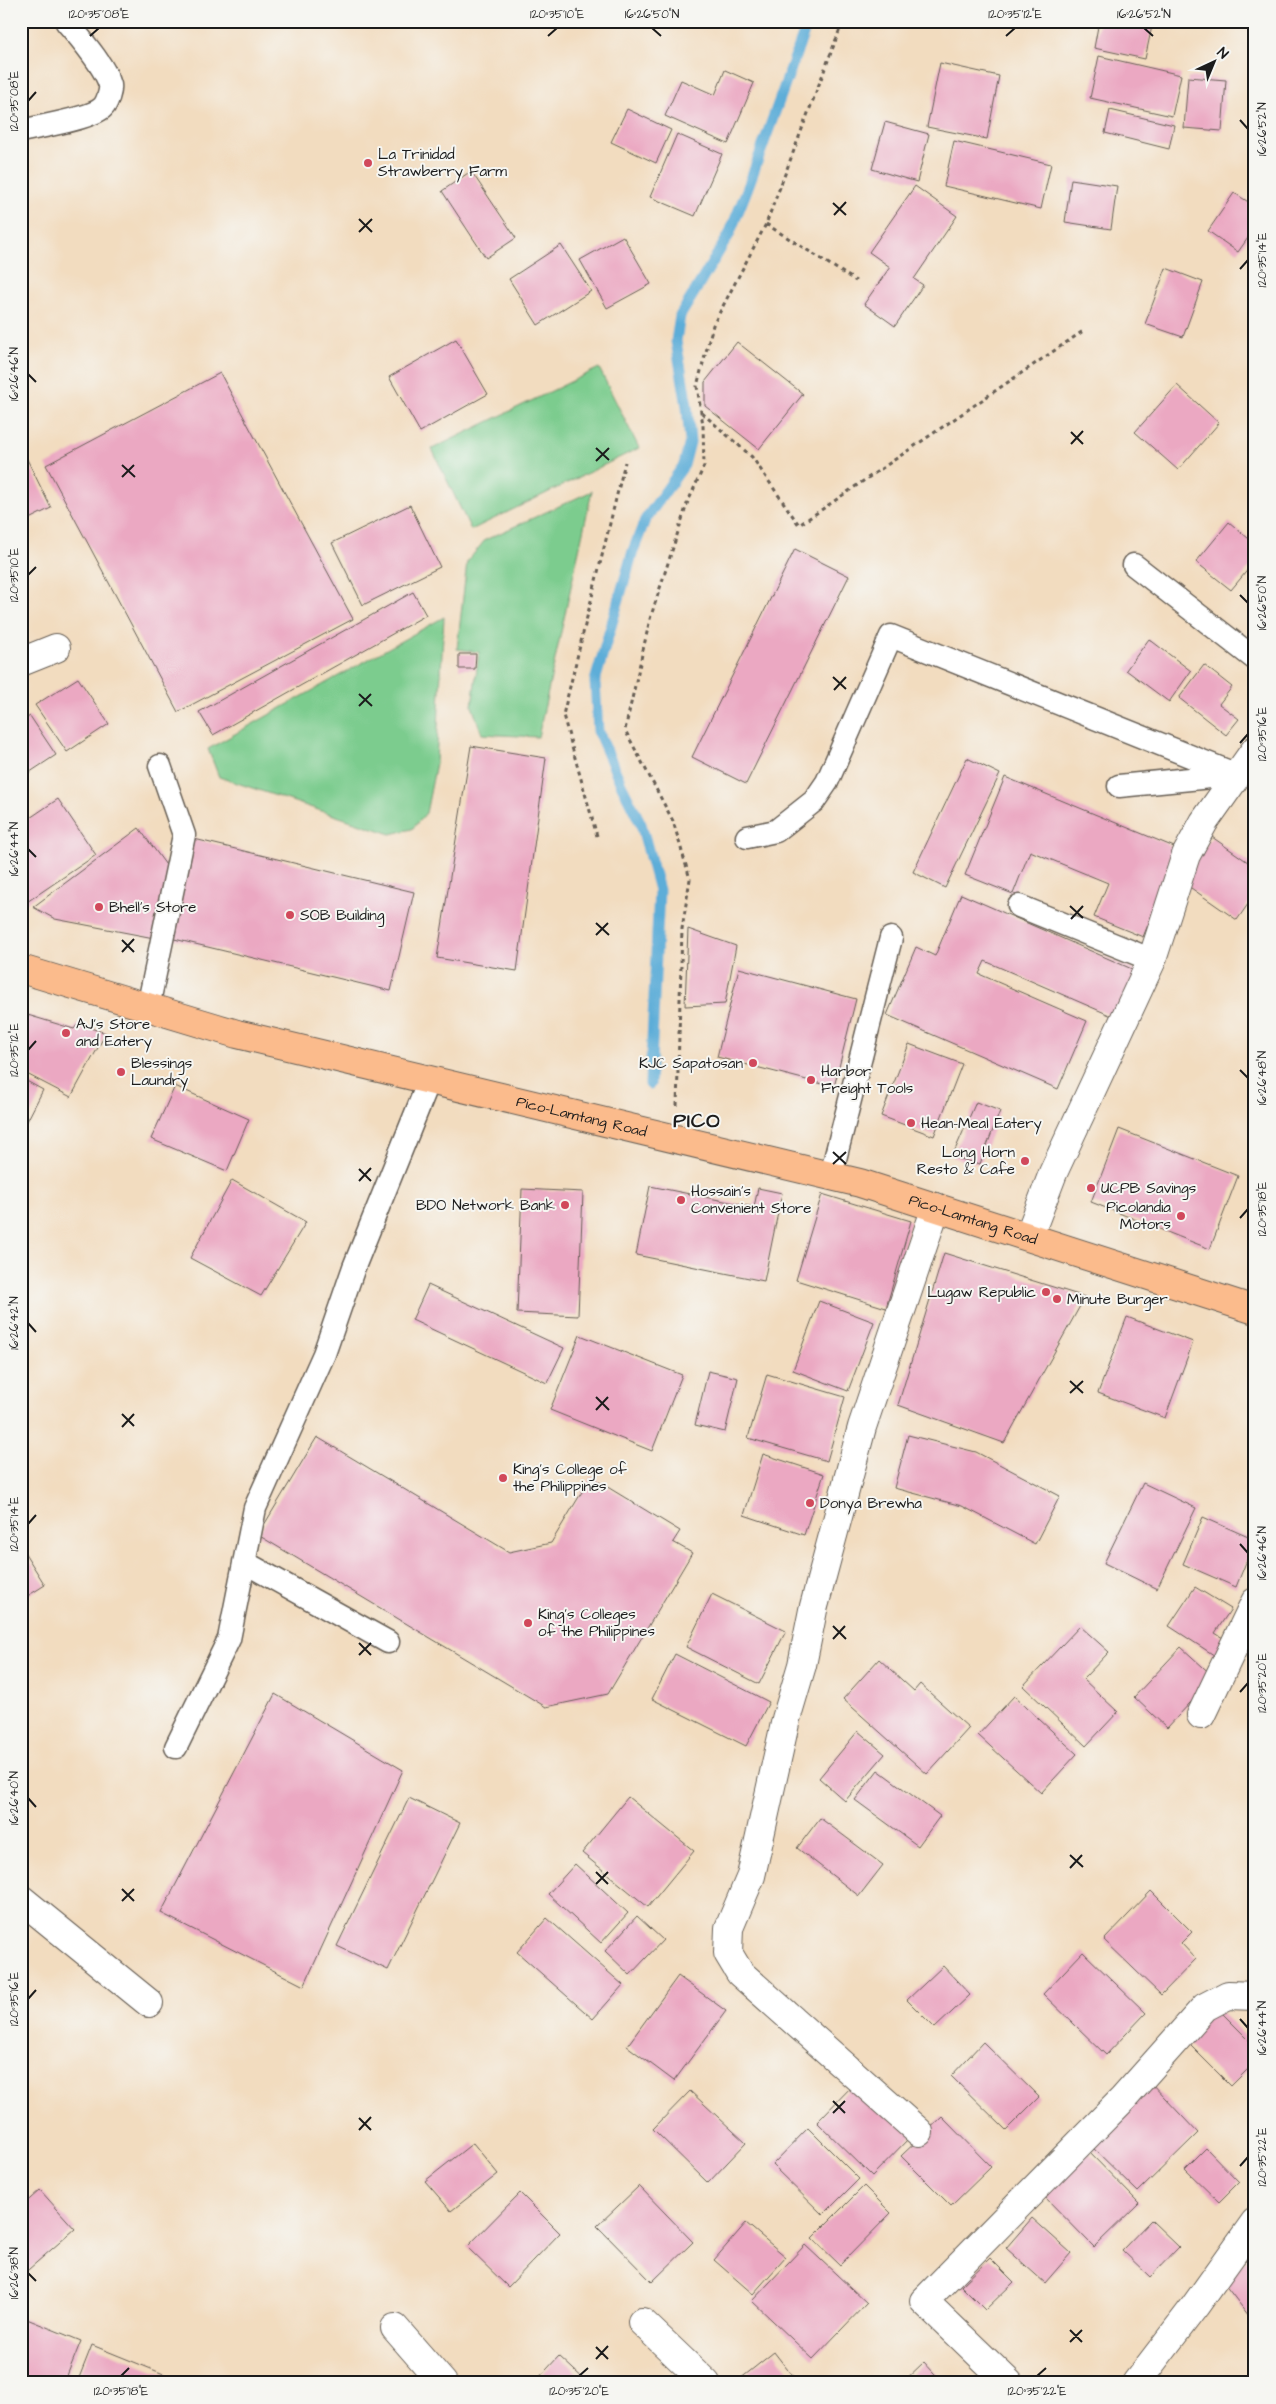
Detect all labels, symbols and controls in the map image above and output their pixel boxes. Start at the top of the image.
text: 120°35'08"E [69,6,129,23]
text: 120°35'10"E [530,6,584,23]
text: 16°26'50"N [625,6,680,23]
text: 120°35'12"E [988,6,1042,23]
text: 16°26'52"N [1117,6,1171,23]
north arrow [1188,38,1238,88]
text: N [1212,43,1233,64]
text: 120°35'08"E [6,71,23,131]
text: 16°26'52"N [1254,102,1271,156]
place label: La Trinidad Strawberry Farm [378,144,507,183]
marker: La Trinidad Strawberry Farm [362,157,374,169]
text: 120°35'14"E [1254,233,1271,287]
text: 16°26'46"N [6,346,23,401]
text: 120°35'10"E [6,548,23,602]
text: 16°26'50"N [1254,575,1271,630]
text: 120°35'16"E [1254,707,1271,761]
text: 16°26'44"N [6,821,23,876]
place label: Bhell's Store [109,897,196,918]
marker: Bhell's Store [93,901,105,913]
place label: SOB Building [300,905,385,927]
marker: SOB Building [284,909,296,921]
place label: AJ's Store and Eatery [76,1014,152,1053]
text: 120°35'12"E [6,1023,23,1077]
marker: AJ's Store and Eatery [60,1027,72,1039]
text: 16°26'48"N [1254,1050,1271,1105]
place label: Blessings Laundry [131,1053,193,1092]
place label: KJC Sapatosan [639,1053,744,1074]
marker: KJC Sapatosan [747,1057,759,1069]
place label: Harbor Freight Tools [821,1061,914,1100]
marker: Blessings Laundry [115,1066,127,1078]
marker: Harbor Freight Tools [805,1074,817,1086]
street label: Pico-Lamtang Road [514,1091,649,1142]
district label: PICO [673,1107,721,1135]
place label: Hean-Meal Eatery [921,1113,1042,1135]
marker: Hean-Meal Eatery [905,1117,917,1129]
place label: Long Horn Resto & Cafe [917,1142,1016,1180]
marker: Long Horn Resto & Cafe [1019,1155,1031,1167]
place label: UCPB Savings [1101,1178,1197,1200]
place label: Hossain's Convenient Store [691,1181,811,1219]
marker: UCPB Savings [1085,1182,1097,1194]
text: 120°35'18"E [1254,1182,1271,1236]
street label: Pico-Lamtang Road [906,1189,1040,1250]
marker: Hossain's Convenient Store [675,1194,687,1206]
place label: BDO Network Bank [416,1195,555,1216]
place label: Picolandia Motors [1106,1197,1171,1235]
marker: BDO Network Bank [559,1199,571,1211]
marker: Picolandia Motors [1175,1210,1187,1222]
place label: Lugaw Republic [927,1282,1037,1304]
marker: Lugaw Republic [1040,1286,1052,1298]
place label: Minute Burger [1067,1289,1168,1311]
marker: Minute Burger [1051,1293,1063,1305]
text: 16°26'42"N [6,1296,23,1350]
place label: King's College of the Philippines [513,1459,627,1497]
marker: King's College of the Philippines [497,1472,509,1484]
place label: Donya Brewha [820,1493,922,1515]
text: 120°35'14"E [6,1497,23,1551]
marker: Donya Brewha [804,1497,816,1509]
text: 16°26'46"N [1254,1525,1271,1580]
place label: King's Colleges of the Philippines [538,1604,655,1642]
marker: King's Colleges of the Philippines [522,1617,534,1629]
text: 120°35'20"E [1254,1653,1271,1713]
text: 16°26'40"N [6,1770,23,1825]
text: 120°35'16"E [6,1972,23,2026]
text: 16°26'44"N [1254,2000,1271,2055]
text: 120°35'22"E [1254,2128,1271,2186]
text: 16°26'38"N [6,2246,23,2299]
text: 120°35'18"E [94,2383,148,2400]
text: 120°35'20"E [549,2383,609,2400]
text: 120°35'22"E [1008,2383,1066,2400]

